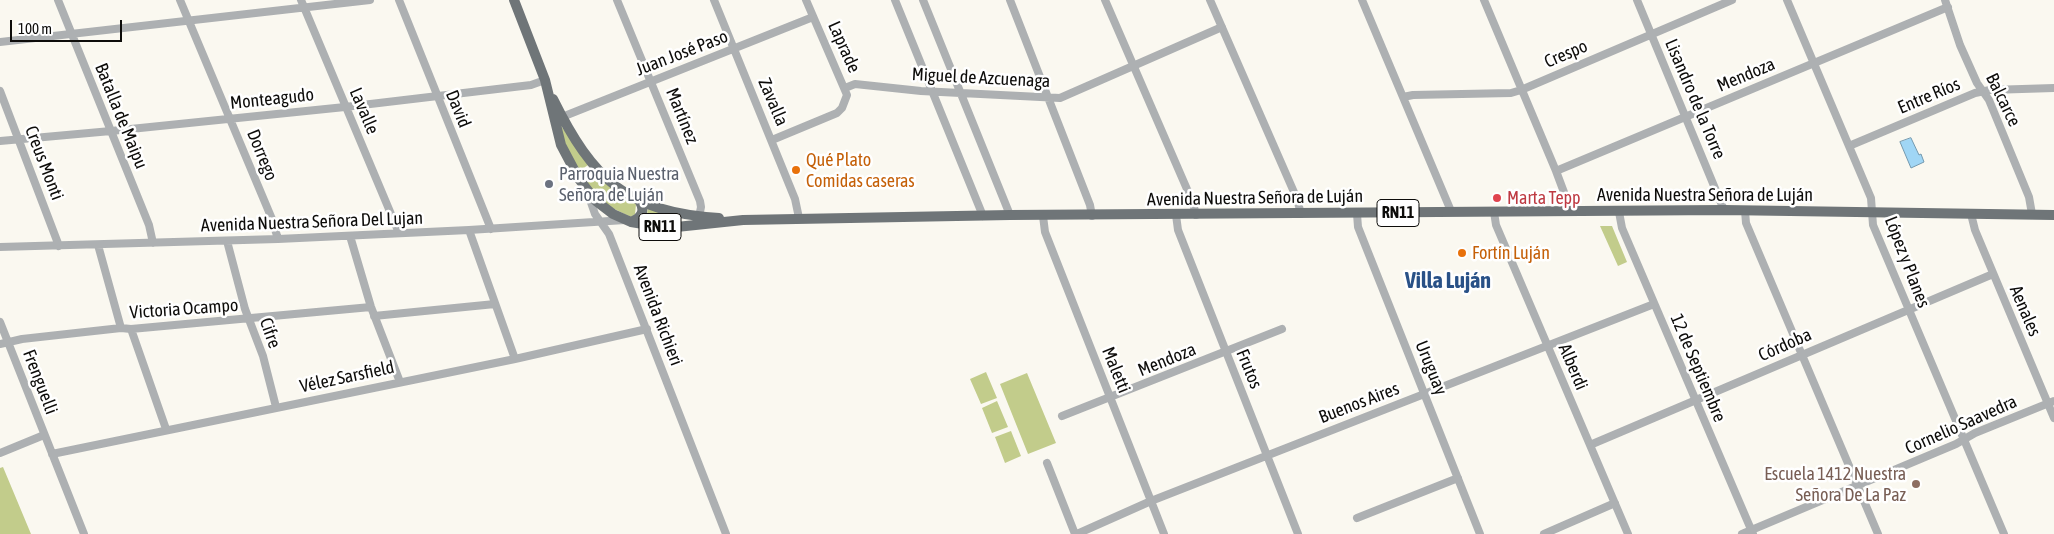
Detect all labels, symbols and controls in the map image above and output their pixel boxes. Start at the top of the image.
scale bar [12,10,125,42]
street label: Laprade [823,18,865,76]
text: 100 m [18,20,52,37]
street label: Juan José Paso [633,26,731,80]
street label: Crespo [1541,35,1591,73]
street label: Lisandro de la Torre [1660,36,1730,162]
street label: Mendoza [1714,53,1778,97]
street label: Batalla de Maipu [90,60,152,172]
street label: Miguel de Azcuenaga [911,64,1051,92]
street label: Balcarce [1981,70,2025,130]
street label: Entre Ríos [1895,73,1963,119]
street label: Zavalla [753,75,793,129]
street label: Monteagudo [229,84,315,114]
street label: Lavalle [345,84,383,138]
street label: Martínez [661,85,703,147]
street label: David [441,87,475,131]
street label: Creus Monti [20,123,68,203]
street label: Dorrego [242,126,282,184]
place label: Qué Plato Comidas caseras [806,149,915,192]
place label: Parroquia Nuestra Señora de Luján [559,163,679,205]
marker: Qué Plato Comidas caseras [790,164,802,176]
marker: Parroquia Nuestra Señora de Luján [543,178,555,190]
street label: Avenida Nuestra Señora de Luján [1597,184,1813,206]
street label: Avenida Nuestra Señora de Luján [1147,185,1363,211]
place label: Marta Tepp [1507,187,1581,209]
marker: Marta Tepp [1491,192,1503,204]
road number: RN11 [1377,200,1419,227]
street label: Avenida Nuestra Señora Del Lujan [201,207,423,237]
road number: RN11 [639,213,681,240]
street label: López y Planes [1880,213,1934,311]
place label: Fortín Luján [1472,242,1550,264]
marker: Fortín Luján [1456,247,1468,259]
street label: Avenida Richieri [629,261,687,369]
district label: Villa Luján [1405,268,1491,294]
street label: Aenales [2005,282,2045,340]
street label: Victoria Ocampo [129,294,239,324]
street label: 12 de Septiembre [1666,311,1730,425]
street label: Cifre [255,315,285,351]
street label: Córdoba [1755,324,1815,366]
street label: Uruguay [1410,338,1452,398]
street label: Mendoza [1135,339,1199,381]
street label: Alberdi [1554,341,1592,393]
street label: Maletti [1097,344,1135,396]
street label: Frutos [1231,346,1267,392]
street label: Frenguelli [18,347,62,417]
street label: Vélez Sarsfield [298,356,396,398]
street label: Buenos Aires [1316,378,1402,428]
street label: Cornelio Saavedra [1902,391,2020,459]
place label: Escuela 1412 Nuestra Señora De La Paz [1764,463,1906,506]
marker: Escuela 1412 Nuestra Señora De La Paz [1910,478,1922,490]

